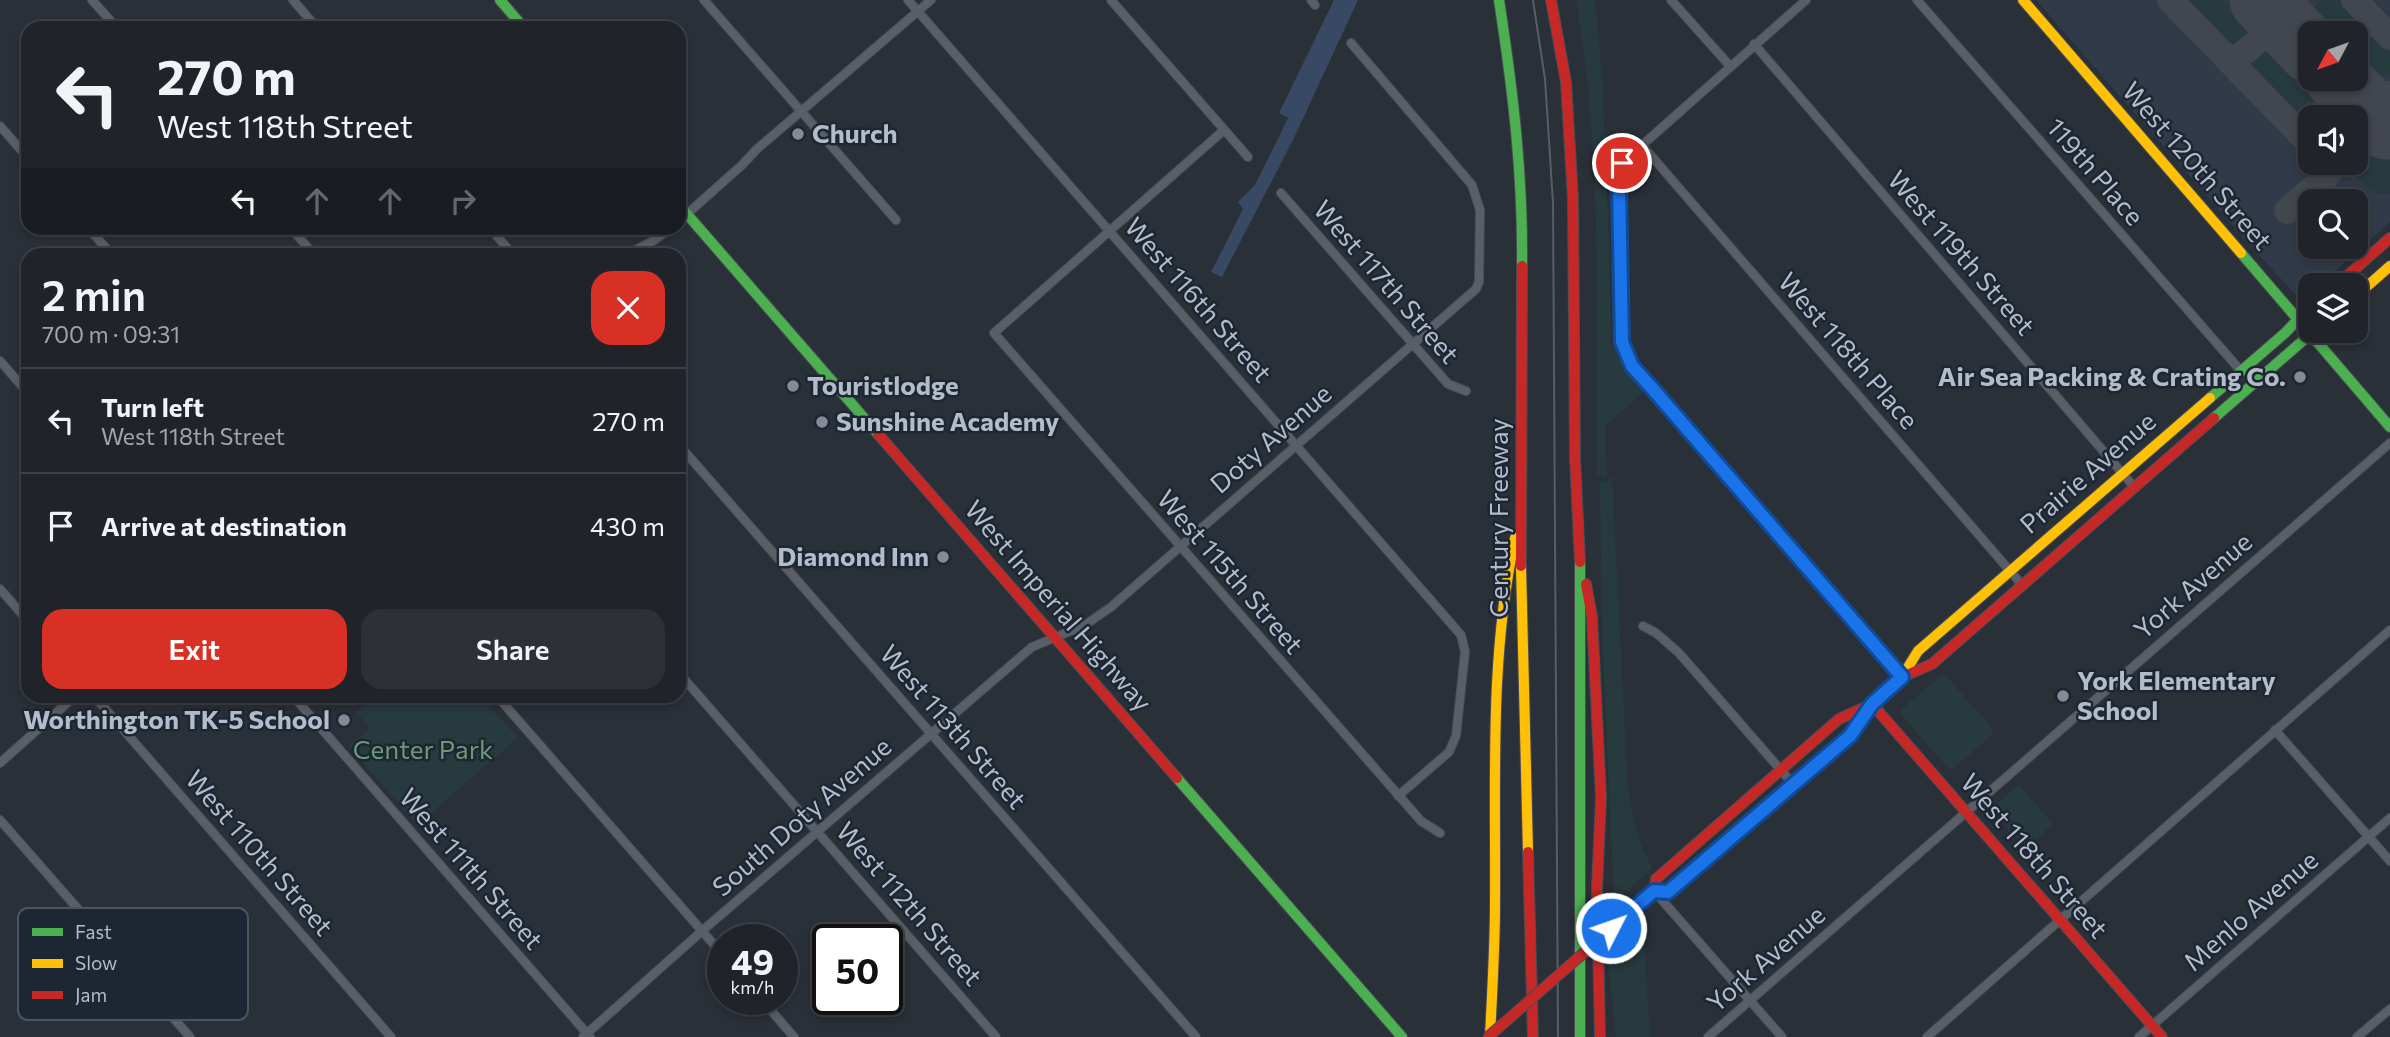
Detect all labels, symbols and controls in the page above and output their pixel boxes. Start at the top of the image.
north arrow [2298,21,2368,91]
map controls [2298,21,2368,343]
text: 270 m [157,45,296,105]
icon: left [42,49,133,140]
street label: West 120th Street [2117,75,2279,255]
text: West 118th Street [157,105,413,145]
button: sound [2298,105,2368,175]
street label: 119th Place [2041,111,2151,231]
place label: Church [812,117,898,148]
marker: Church [790,126,806,142]
pin [1592,133,1652,193]
icon: arrive [1603,144,1641,182]
street label: West 119th Street [1882,163,2042,341]
icon: left [225,182,263,220]
icon: ahead [298,182,336,220]
icon: ahead [371,182,409,220]
icon: right [444,182,482,220]
button: search [2298,189,2368,259]
street label: West 117th Street [1308,193,1466,369]
street label: West 116th Street [1119,210,1279,388]
street label: West 118th Place [1773,265,1926,435]
text: 2 min [42,268,146,320]
button: close [591,271,665,345]
button: layers [2298,273,2368,343]
text: 700 m · 09:31 [42,320,180,348]
place label: Air Sea Packing & Crating Co. [1938,360,2286,391]
place label: Touristlodge [807,369,959,400]
marker: Air Sea Packing & Crating Co. [2292,369,2308,385]
street label: Doty Avenue [1203,377,1337,499]
marker: Touristlodge [785,378,801,394]
text: Turn left [101,391,204,422]
icon: left [42,402,80,440]
text: 270 m [592,405,665,436]
place label: Sunshine Academy [836,405,1059,436]
street label: Prairie Avenue [2013,405,2161,539]
marker: Sunshine Academy [814,414,830,430]
street label: Century Freeway [1482,418,1513,618]
text: West 118th Street [101,422,285,450]
street label: West 115th Street [1152,483,1311,659]
street label: West Imperial Highway [959,493,1159,717]
icon: arrive [42,507,80,545]
text: Arrive at destination [101,510,347,541]
text: 430 m [590,510,665,541]
street label: York Avenue [2127,525,2257,645]
place label: Diamond Inn [777,540,929,571]
marker: Diamond Inn [935,549,951,565]
button: Exit [42,609,347,689]
button: Share [361,609,665,689]
street label: West 113th Street [875,638,1034,814]
place label: York Elementary School [2077,664,2276,725]
marker: York Elementary School [2055,688,2071,704]
place label: Worthington TK-5 School [23,703,330,734]
marker: Worthington TK-5 School [336,712,352,728]
street label: South Doty Avenue [706,730,897,902]
park label: Center Park [353,733,493,764]
street label: West 110th Street [180,763,340,941]
street label: West 118th Street [1955,766,2115,944]
street label: West 111th Street [394,781,550,955]
street label: West 112th Street [831,815,990,991]
street label: Menlo Avenue [2177,843,2323,976]
position arrow [1574,891,1648,965]
street label: York Avenue [1700,898,1830,1018]
legend [18,908,248,1020]
text: Fast [75,920,112,943]
speed limit sign: 50 [812,924,903,1015]
text: 49 [731,939,774,982]
text: Slow [75,951,117,974]
text: km/h [731,976,774,998]
text: Jam [75,983,107,1006]

